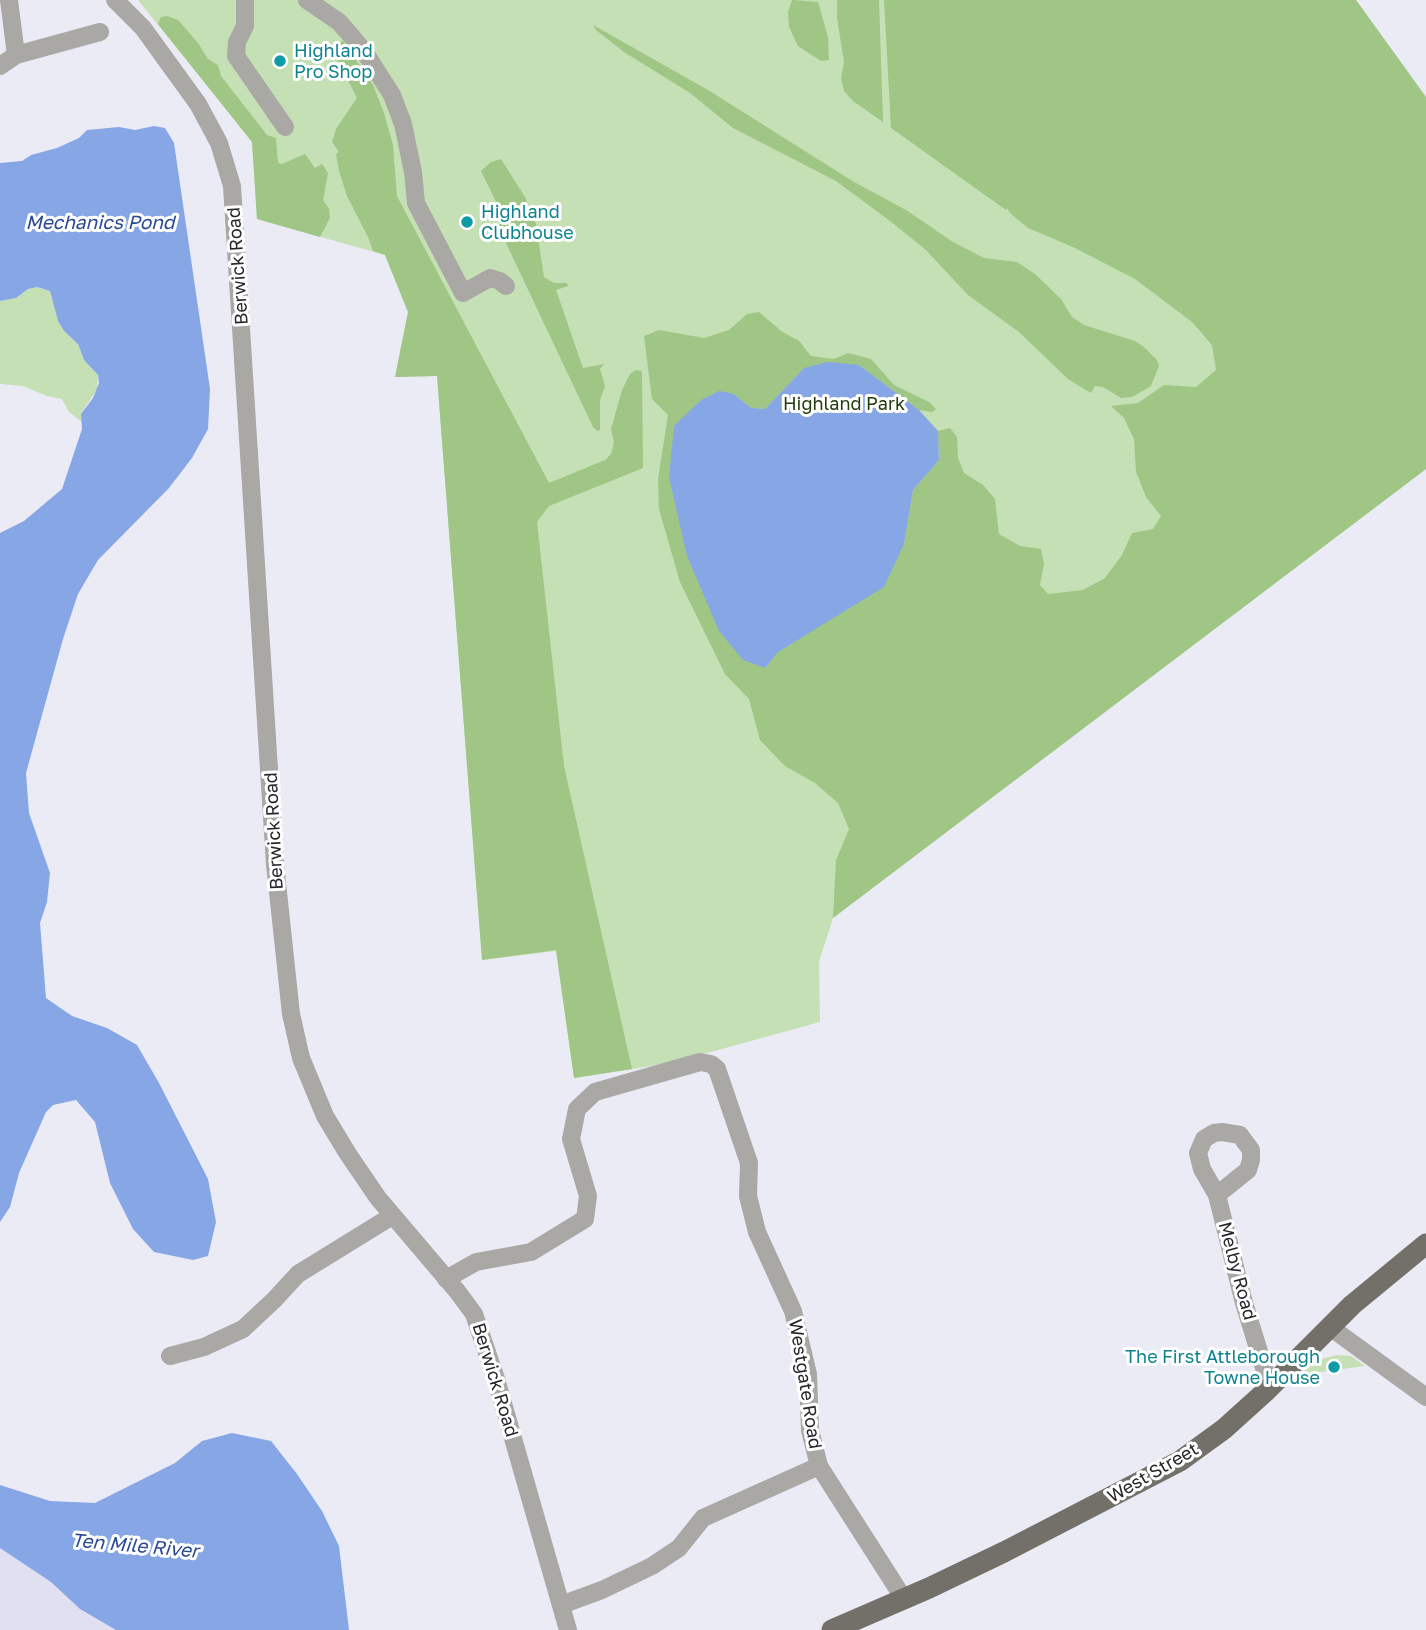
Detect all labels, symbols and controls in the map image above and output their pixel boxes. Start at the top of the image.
place label: Highland Pro Shop [294,40,373,82]
marker: Highland Pro Shop [272,53,288,69]
place label: Highland Clubhouse [481,201,574,244]
street label: Berwick Road [223,206,253,326]
water label: Mechanics Pond [25,212,175,234]
marker: Highland Clubhouse [459,214,475,230]
park label: Highland Park [783,393,905,415]
street label: Berwick Road [260,772,288,890]
street label: Melby Road [1213,1219,1261,1323]
street label: Westgate Road [784,1318,826,1450]
street label: Berwick Road [467,1320,523,1440]
place label: The First Attleborough Towne House [1125,1346,1320,1388]
marker: The First Attleborough Towne House [1326,1359,1342,1375]
street label: West Street [1104,1438,1202,1508]
water label: Ten Mile River [71,1529,199,1563]

